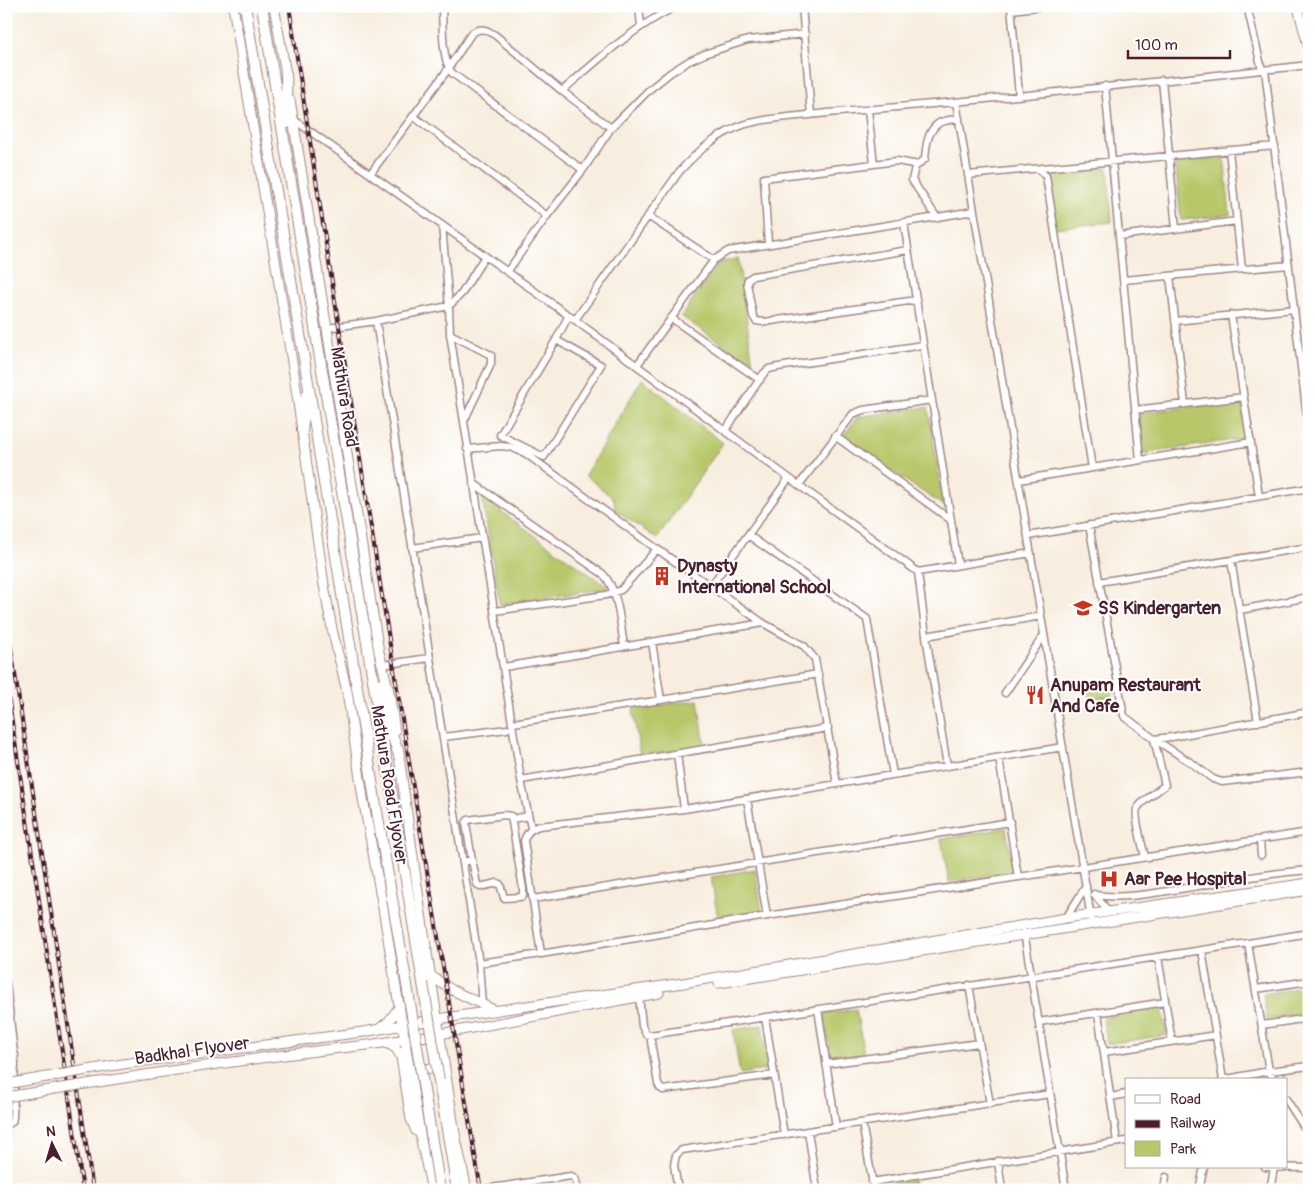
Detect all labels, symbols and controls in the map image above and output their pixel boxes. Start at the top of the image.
scale bar [1128,28,1230,60]
text: 100 m [1135,36,1178,55]
street label: Mathura Road [325,345,363,449]
place label: Dynasty International School [677,555,831,599]
building icon: Dynasty International School [651,565,673,587]
school or university icon: SS Kindergarten [1072,597,1094,619]
place label: SS Kindergarten [1098,597,1221,620]
place label: Anupam Restaurant And Cafe [1050,674,1202,718]
restaurant icon: Anupam Restaurant And Cafe [1024,684,1046,706]
street label: Mathura Road Flyover [365,704,413,867]
hospital icon: Aar Pee Hospital [1098,868,1120,890]
place label: Aar Pee Hospital [1124,868,1247,891]
street label: Badkhal Flyover [133,1031,251,1070]
legend [1125,1078,1288,1168]
text: Road [1170,1090,1201,1109]
text: Railway [1170,1114,1216,1133]
north arrow [28,1118,78,1168]
text: N [45,1123,56,1140]
text: Park [1170,1140,1197,1159]

